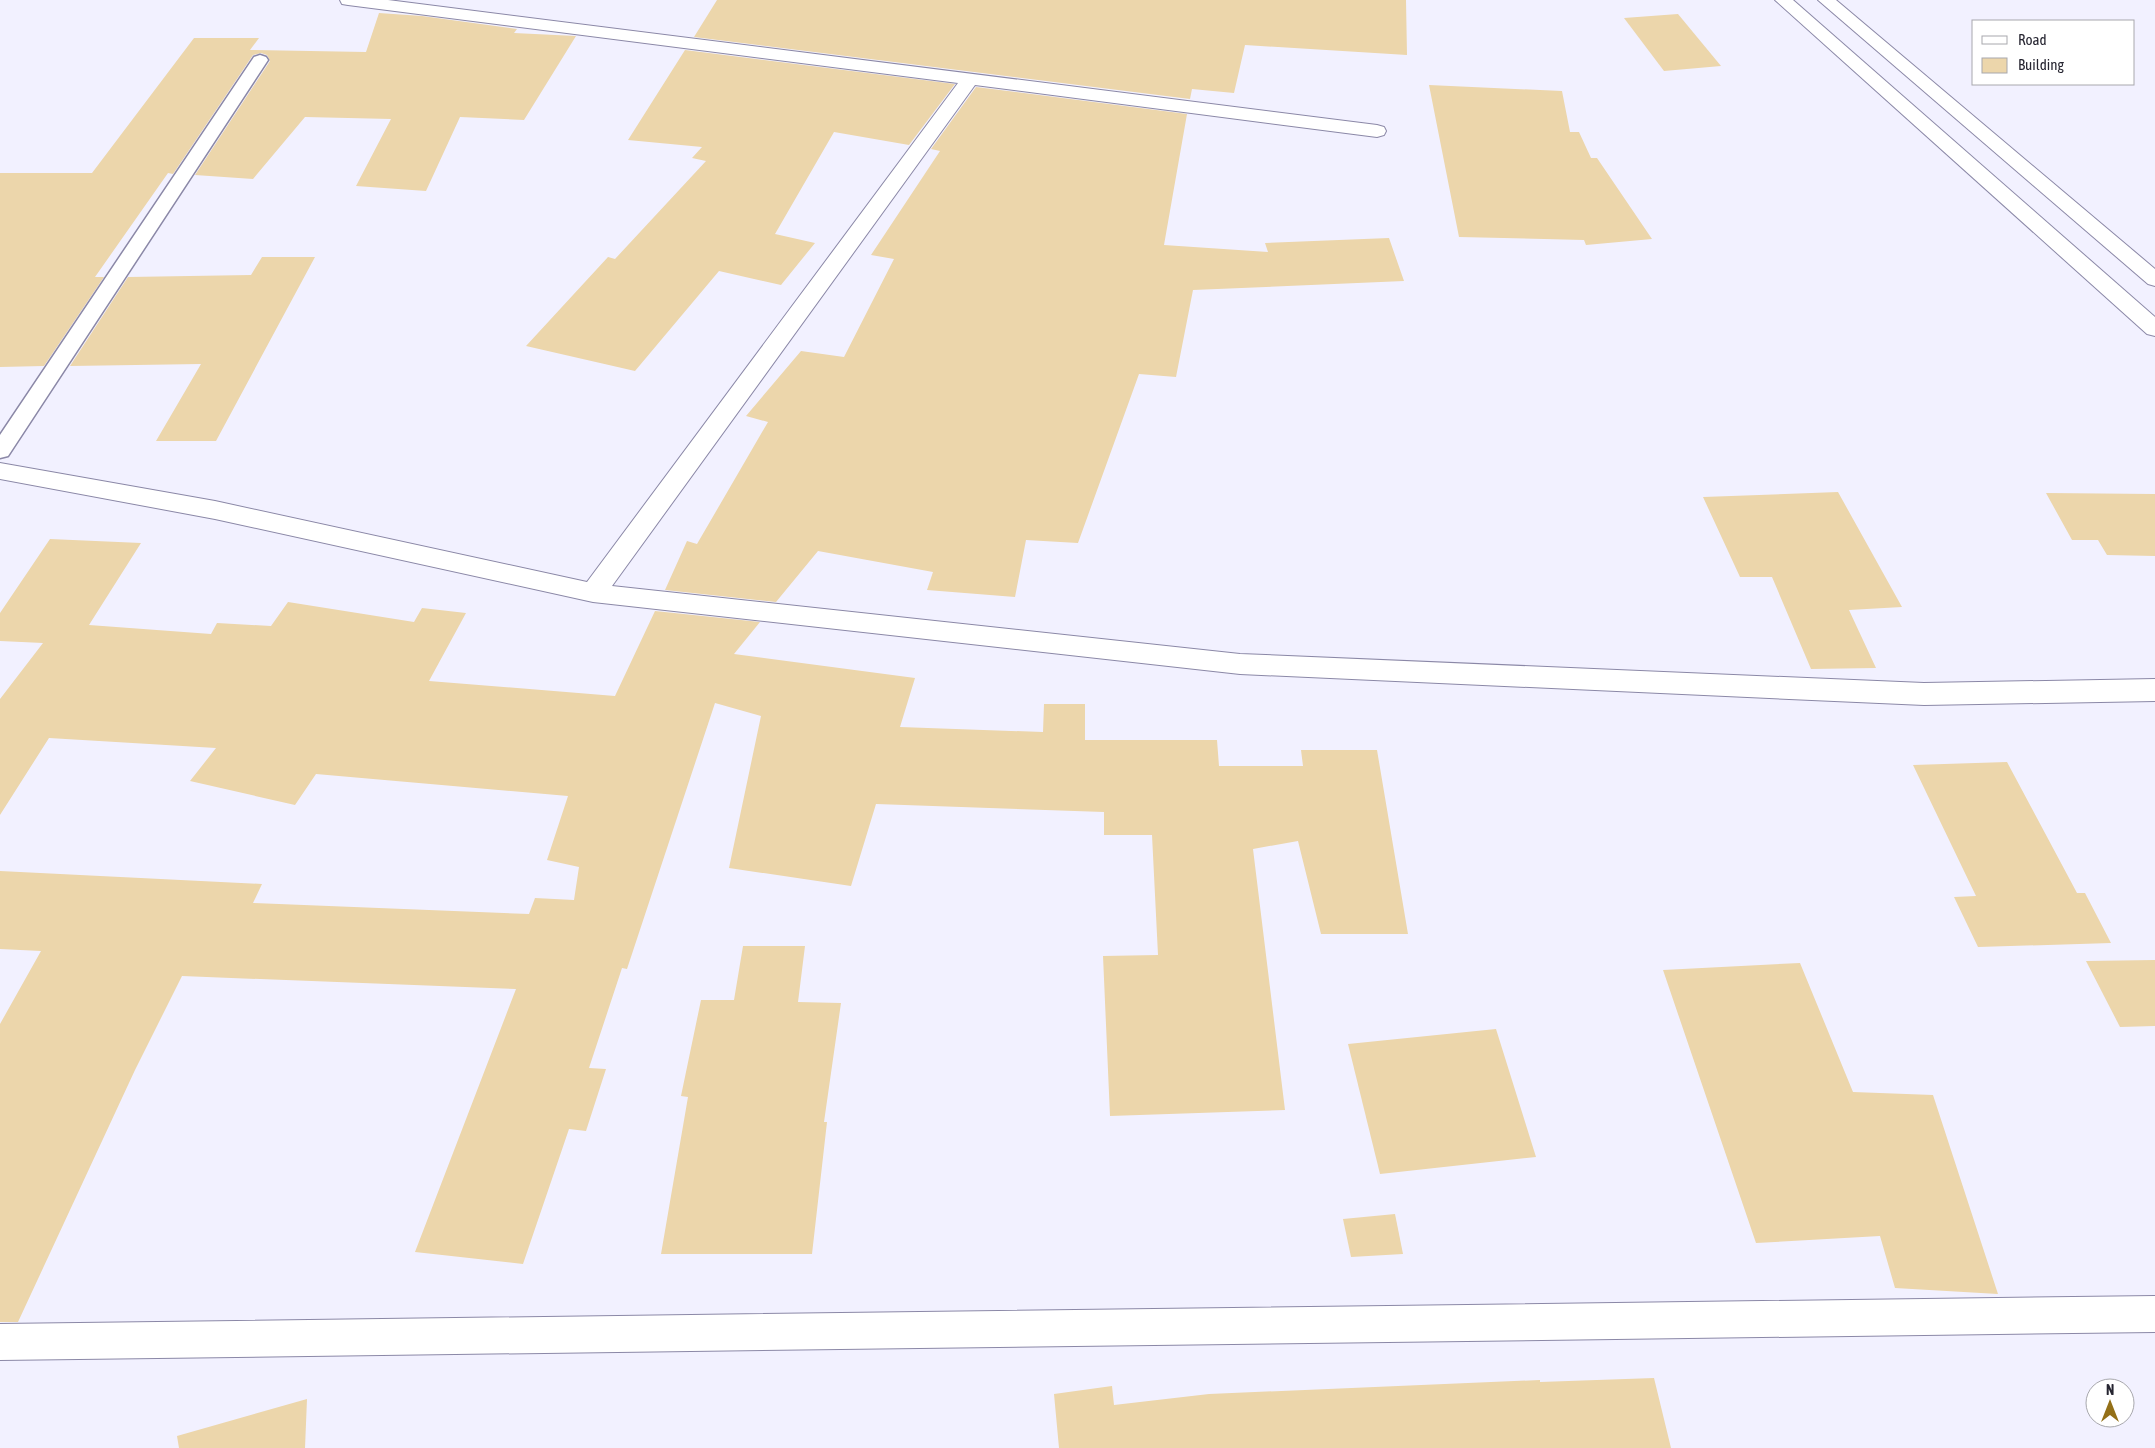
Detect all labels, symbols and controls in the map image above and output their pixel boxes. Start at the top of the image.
legend [1972,20,2135,85]
text: Road [2018,31,2047,48]
text: Building [2018,56,2064,73]
north arrow [2085,1378,2135,1428]
text: N [2106,1382,2114,1398]

